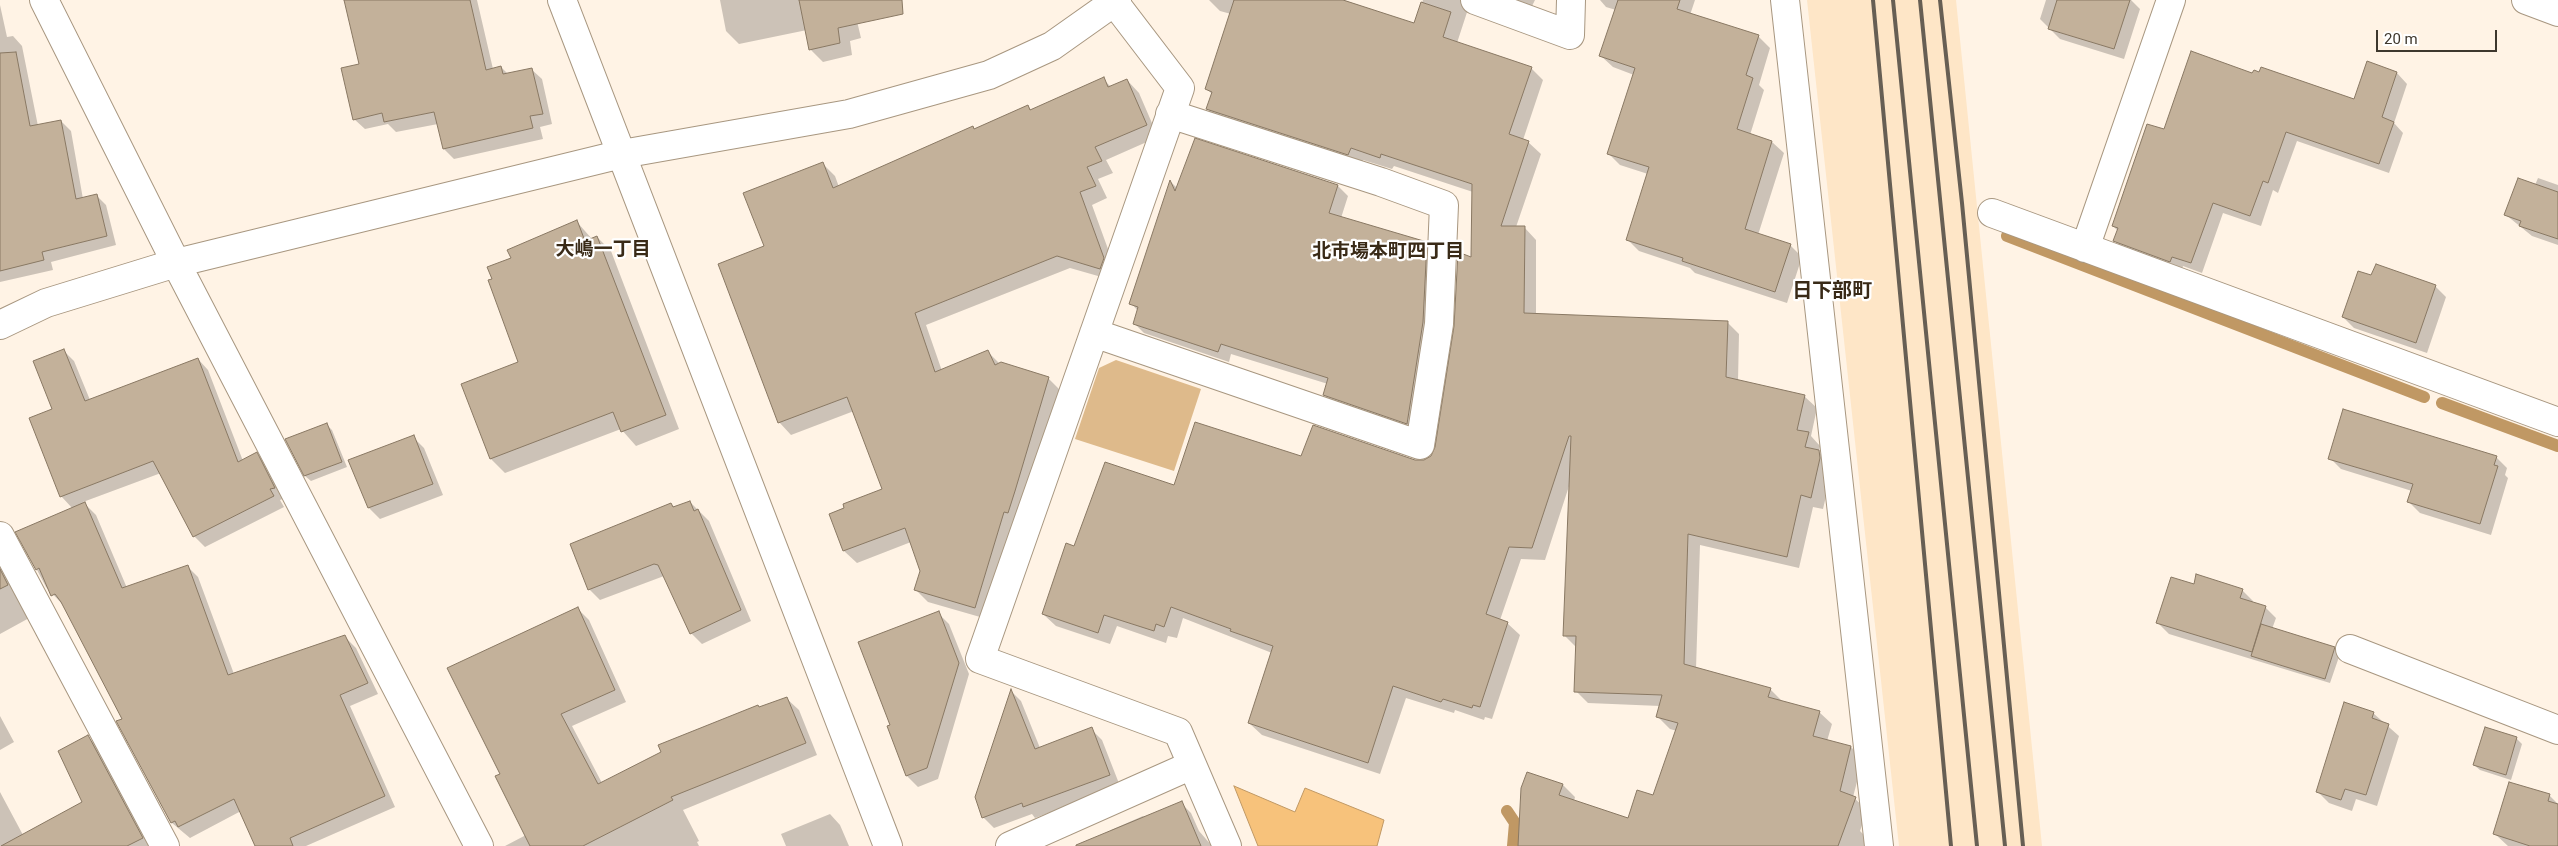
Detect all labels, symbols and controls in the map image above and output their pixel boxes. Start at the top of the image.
scale bar [2378,20,2499,52]
text: 20 m [2384,30,2418,48]
district label: 大嶋一丁目 [556,239,650,261]
district label: 北市場本町四丁目 [1312,241,1464,263]
district label: 日下部町 [1792,280,1872,304]

